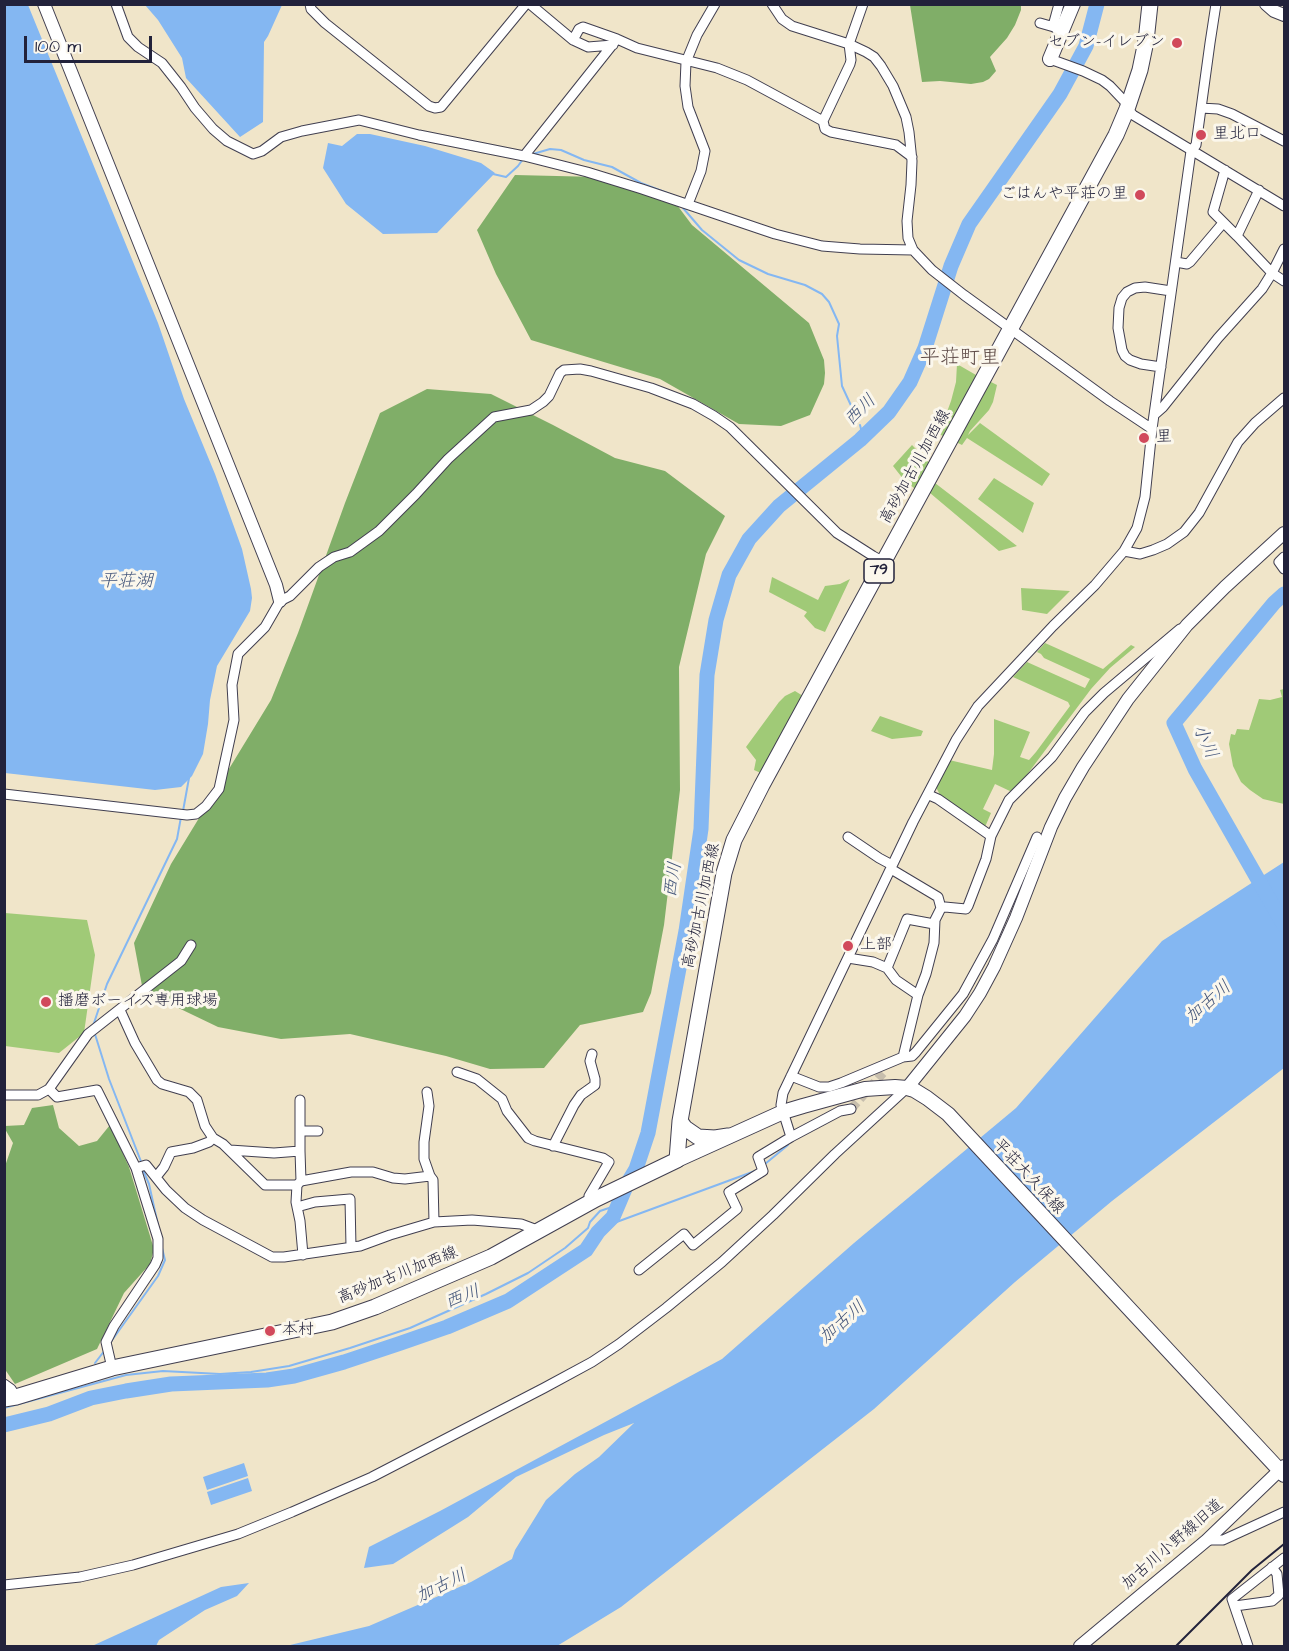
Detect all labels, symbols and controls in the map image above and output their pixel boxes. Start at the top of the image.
scale bar [27,24,154,62]
place label: セブン-イレブン [1048,33,1165,53]
text: 100 m [35,34,81,59]
marker: セブン-イレブン [1170,36,1184,50]
place label: 里北口 [1213,125,1261,145]
marker: 里北口 [1194,128,1208,142]
place label: ごはんや平荘の里 [1000,185,1128,205]
marker: ごはんや平荘の里 [1133,188,1147,202]
district label: 平荘町里 [920,347,1000,371]
water label: 西川 [841,391,881,431]
street label: 高砂加古川加西線 [877,406,955,528]
place label: 里 [1156,428,1172,448]
marker: 里 [1137,431,1151,445]
road number: 79 [864,559,894,583]
water label: 平荘湖 [99,571,153,593]
water label: 小川 [1187,721,1221,763]
street label: 高砂加古川加西線 [679,841,725,971]
water label: 西川 [661,861,687,899]
place label: 上部 [860,936,892,956]
marker: 上部 [841,939,855,953]
water label: 加古川 [1182,977,1236,1029]
place label: 播磨ボーイズ専用球場 [58,992,218,1012]
marker: 播磨ボーイズ専用球場 [39,995,53,1009]
street label: 平荘大久保線 [988,1135,1068,1219]
street label: 高砂加古川加西線 [335,1243,461,1309]
water label: 西川 [442,1281,484,1315]
water label: 加古川 [816,1297,870,1349]
place label: 本村 [282,1321,314,1341]
marker: 本村 [263,1324,277,1338]
street label: 加古川小野線旧道 [1118,1496,1228,1594]
water label: 加古川 [413,1565,471,1609]

